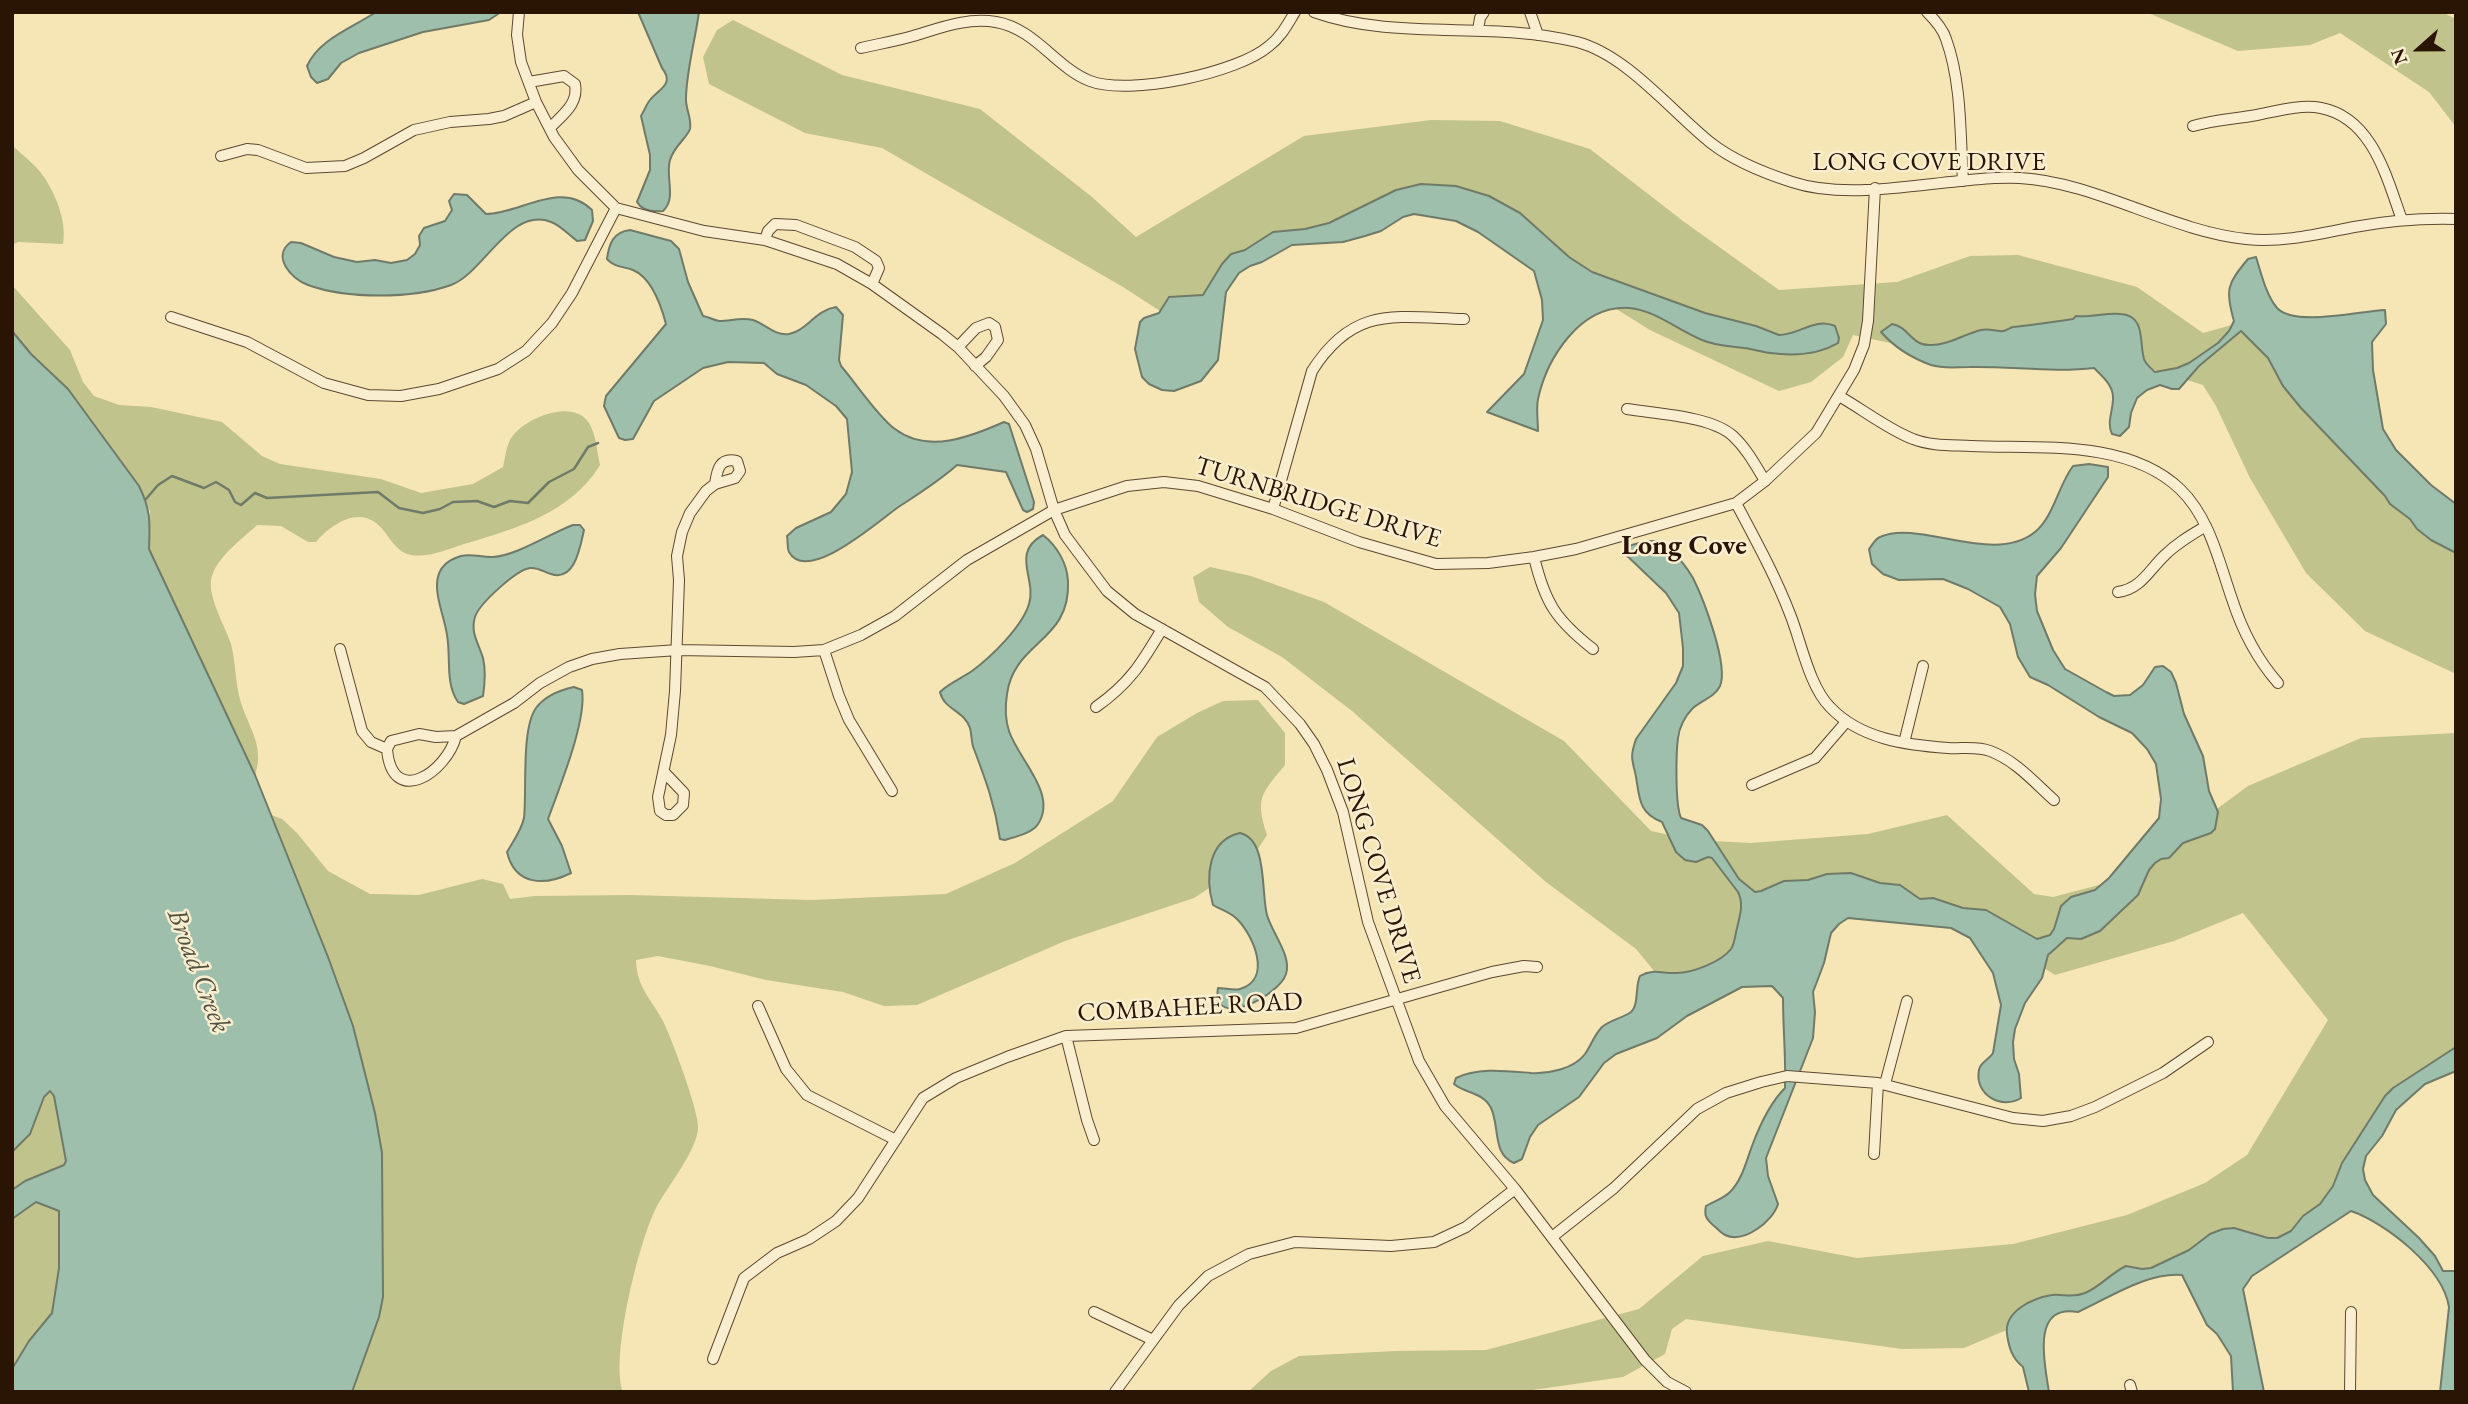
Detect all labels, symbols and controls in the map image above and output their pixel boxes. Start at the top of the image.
north arrow [2384,14,2454,84]
text: N [2385,45,2413,68]
street label: LONG COVE DRIVE [1812,147,2046,179]
street label: TURNBRIDGE DRIVE [1191,451,1445,555]
district label: Long Cove [1621,529,1747,563]
street label: LONG COVE DRIVE [1329,755,1427,987]
water label: Broad Creek [159,904,237,1038]
street label: COMBAHEE ROAD [1076,987,1304,1029]

